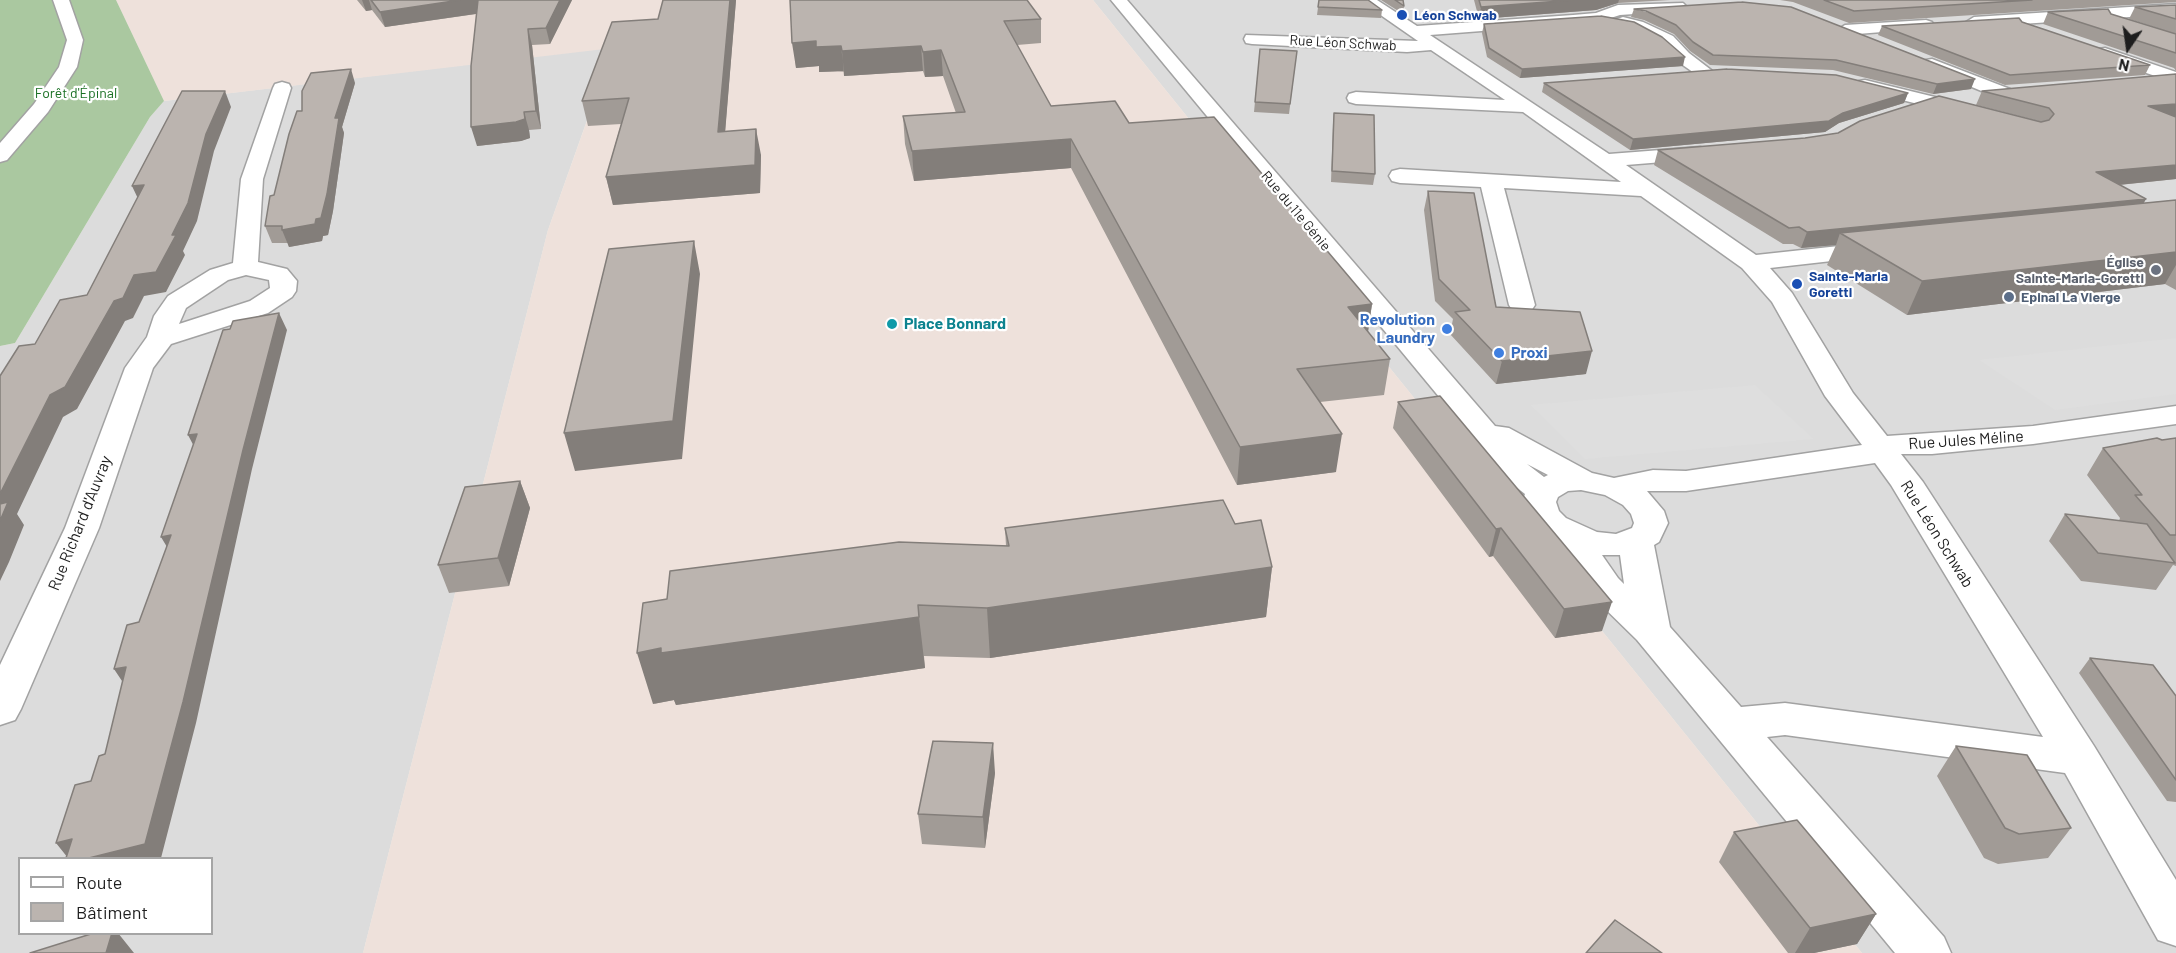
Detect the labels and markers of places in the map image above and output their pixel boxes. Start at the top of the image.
place label: Léon Schwab [1414,7,1497,23]
marker: Léon Schwab [1395,8,1409,22]
place label: Église Sainte-Maria-Goretti [2016,254,2144,286]
marker: Église Sainte-Maria-Goretti [2149,263,2163,277]
place label: Sainte-Maria Goretti [1809,268,1888,300]
marker: Sainte-Maria Goretti [1790,277,1804,291]
place label: Epinal La Vierge [2021,289,2121,305]
marker: Epinal La Vierge [2002,290,2016,304]
place label: Revolution Laundry [1360,310,1435,348]
place label: Place Bonnard [904,314,1006,334]
marker: Place Bonnard [885,317,899,331]
marker: Revolution Laundry [1440,322,1454,336]
place label: Proxi [1511,343,1548,363]
marker: Proxi [1492,346,1506,360]

